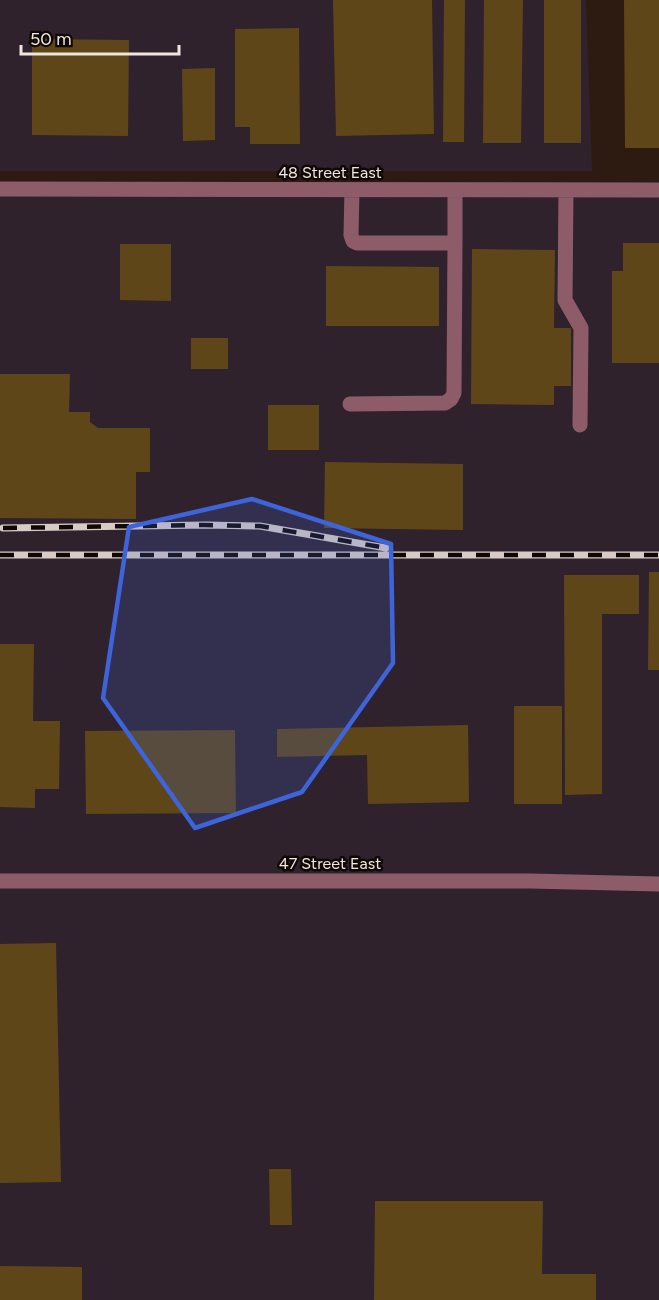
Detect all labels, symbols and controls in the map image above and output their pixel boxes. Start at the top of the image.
scale bar [21,18,178,56]
text: 50 m [30,28,72,50]
street label: 48 Street East [278,163,382,182]
street label: 47 Street East [279,854,381,873]

